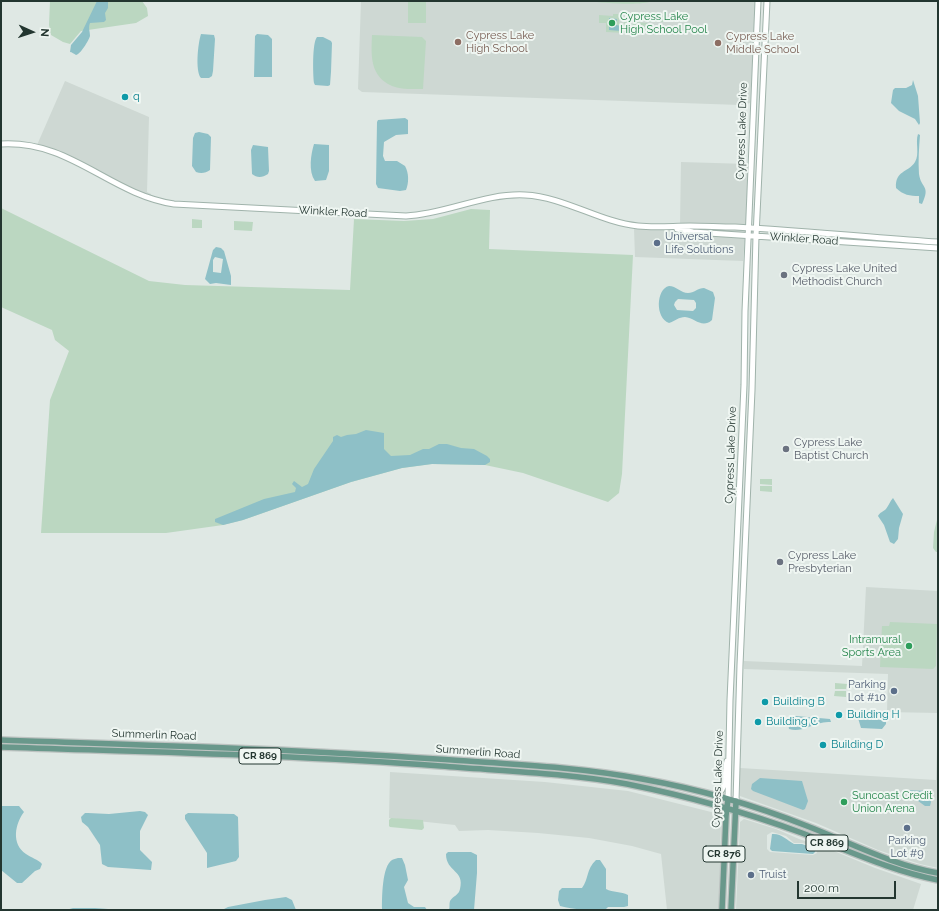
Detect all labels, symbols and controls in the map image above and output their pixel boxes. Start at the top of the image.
place label: Cypress Lake High School Pool [620,10,707,36]
north arrow [12,12,52,52]
marker: Cypress Lake High School Pool [607,18,617,28]
text: N [38,28,51,37]
place label: Cypress Lake High School [466,29,534,55]
place label: Cypress Lake Middle School [726,30,799,56]
marker: Cypress Lake High School [453,37,463,47]
marker: Cypress Lake Middle School [713,38,723,48]
street label: Cypress Lake Drive [734,82,750,180]
place label: q [133,90,140,104]
marker: q [120,92,130,102]
street label: Winkler Road [298,204,368,220]
place label: Universal Life Solutions [665,230,734,256]
street label: Winkler Road [769,230,839,248]
marker: Universal Life Solutions [652,238,662,248]
place label: Cypress Lake United Methodist Church [792,262,897,288]
marker: Cypress Lake United Methodist Church [779,270,789,280]
street label: Cypress Lake Drive [723,406,739,504]
place label: Cypress Lake Baptist Church [794,436,869,462]
marker: Cypress Lake Baptist Church [781,444,791,454]
place label: Cypress Lake Presbyterian [788,549,856,575]
marker: Cypress Lake Presbyterian [775,557,785,567]
place label: Intramural Sports Area [842,633,901,659]
marker: Intramural Sports Area [904,641,914,651]
place label: Parking Lot #10 [848,678,886,704]
marker: Parking Lot #10 [889,686,899,696]
place label: Building B [773,695,825,709]
marker: Building B [760,697,770,707]
place label: Building H [847,708,900,722]
marker: Building H [834,710,844,720]
place label: Building C [766,715,818,729]
marker: Building C [753,717,763,727]
street label: Summerlin Road [111,727,197,743]
street label: Cypress Lake Drive [710,730,726,828]
place label: Building D [831,738,883,752]
marker: Building D [818,740,828,750]
street label: Summerlin Road [435,742,521,762]
road number: CR 869 [239,748,281,764]
place label: Suncoast Credit Union Arena [852,789,933,815]
marker: Suncoast Credit Union Arena [839,797,849,807]
marker: Parking Lot #9 [902,823,912,833]
place label: Parking Lot #9 [888,834,926,860]
road number: CR 869 [806,835,848,851]
road number: CR 876 [703,846,745,862]
place label: Truist [759,868,787,882]
marker: Truist [746,870,756,880]
scale bar [799,873,898,899]
text: 200 m [804,881,839,895]

